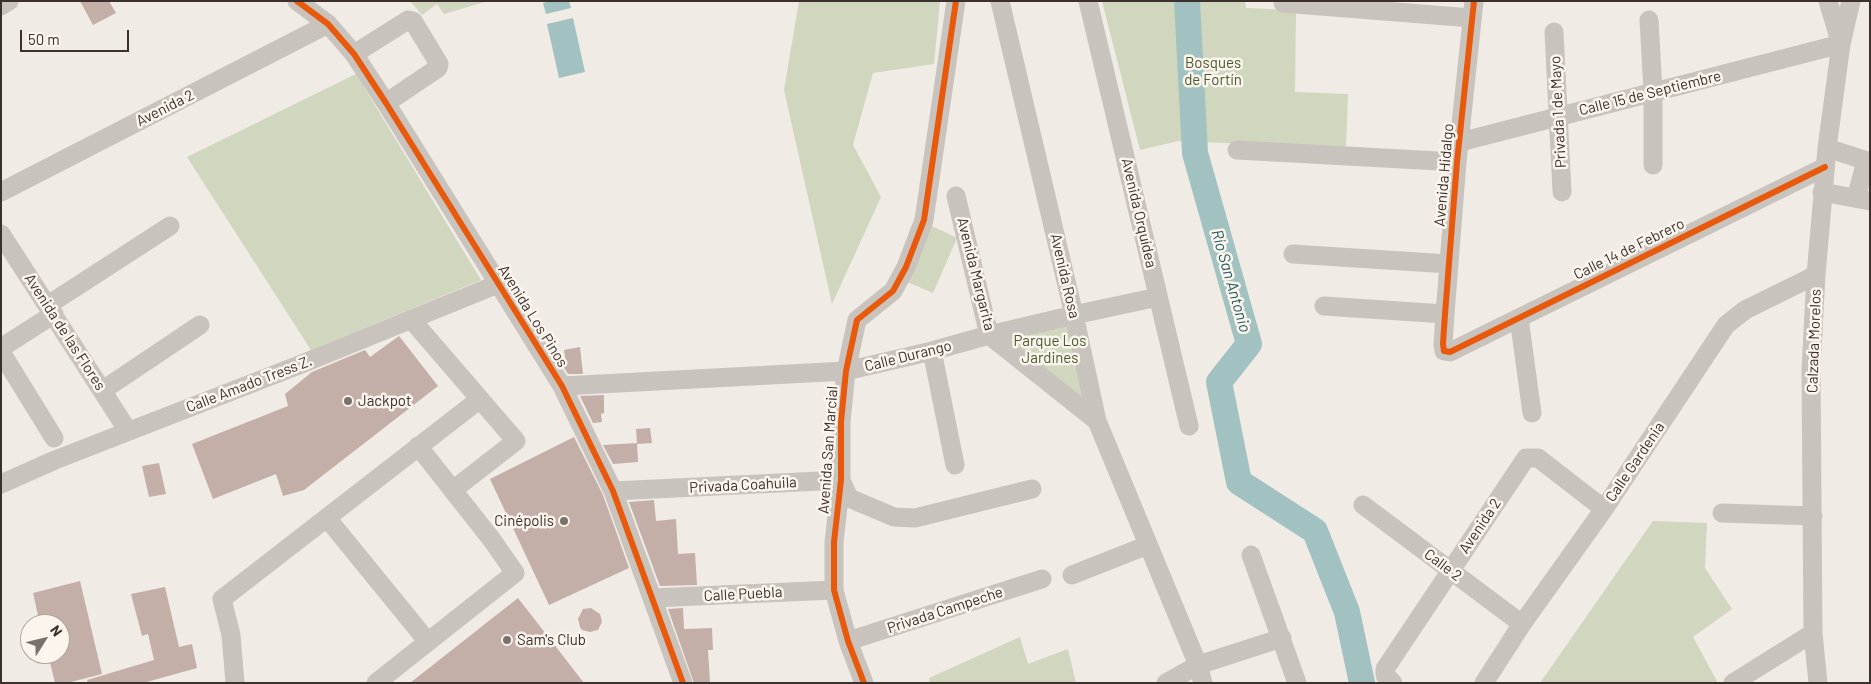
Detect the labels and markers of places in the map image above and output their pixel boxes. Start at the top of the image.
place label: Jackpot [358,392,411,410]
marker: Jackpot [342,395,354,407]
place label: Cinépolis [494,512,554,530]
marker: Cinépolis [558,515,570,527]
place label: Sam's Club [517,631,586,649]
marker: Sam's Club [501,634,513,646]

